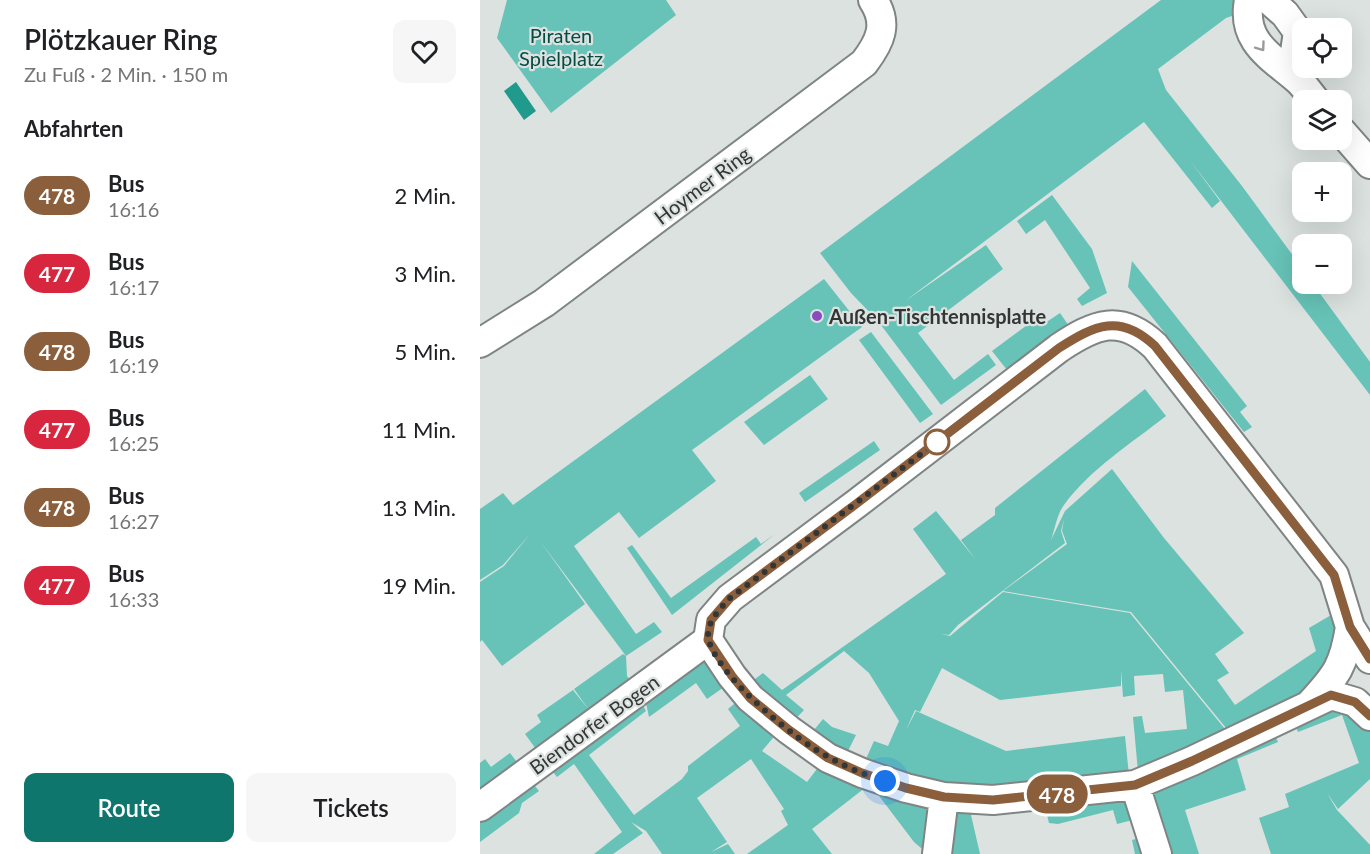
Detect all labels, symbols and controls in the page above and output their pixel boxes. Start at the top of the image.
map controls [1292,18,1352,294]
button: locate [1292,18,1352,78]
button: heart [393,20,456,83]
text: Plötzkauer Ring [24,22,217,56]
park label: Piraten Spielplatz [519,23,603,70]
one-way arrow [1254,41,1265,52]
text: Zu Fuß · 2 Min. · 150 m [24,62,228,86]
button: layers [1292,90,1352,150]
text: Abfahrten [24,115,123,142]
street label: Hoymer Ring [649,141,755,229]
button: + [1292,162,1352,222]
text: Bus [108,170,144,197]
text: 2 Min. [395,182,456,209]
text: 478 [39,183,75,208]
text: 16:16 [108,197,159,221]
button: − [1292,234,1352,294]
text: Bus [108,248,144,275]
text: 3 Min. [395,260,456,287]
text: 477 [39,261,75,286]
text: 16:17 [108,275,159,299]
place label: Außen-Tischtennisplatte [828,304,1047,328]
marker: Außen-Tischtennisplatte [810,309,824,323]
text: Bus [108,326,144,353]
text: 5 Min. [395,338,456,365]
text: 478 [39,339,75,364]
text: 16:19 [108,353,159,377]
text: Bus [108,404,144,431]
text: 11 Min. [382,416,456,443]
text: 477 [39,417,75,442]
unlabelled marker [924,429,950,455]
text: 16:25 [108,431,159,455]
text: Bus [108,482,144,509]
text: 13 Min. [382,494,456,521]
text: 478 [39,495,75,520]
text: 16:27 [108,509,159,533]
text: Bus [108,560,144,587]
text: 19 Min. [382,572,456,599]
text: 477 [39,573,75,598]
text: 16:33 [108,587,159,611]
street label: Biendorfer Bogen [525,669,663,779]
your location [870,766,900,796]
button: Route [24,773,234,842]
button: Tickets [246,773,456,842]
line badge: 478 [1022,774,1092,814]
text: 478 [1039,782,1075,807]

